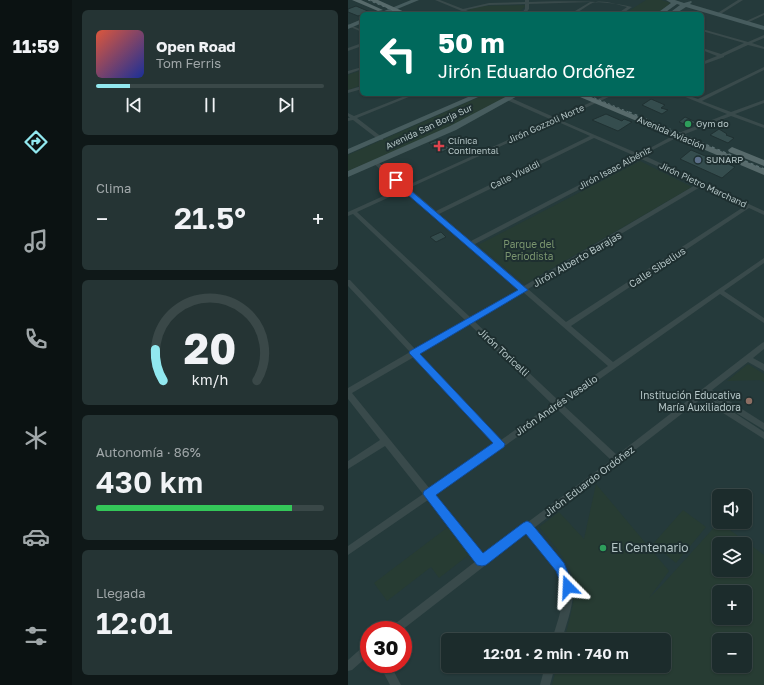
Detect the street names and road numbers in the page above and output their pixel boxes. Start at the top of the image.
street label: Avenida San Borja Sur [384,101,474,151]
street label: Jirón Gozzoli Norte [506,102,586,145]
street label: Avenida Aviación [636,113,707,152]
street label: Jirón Isaac Albéniz [576,144,653,191]
street label: Calle Vivaldi [488,158,541,191]
street label: Jirón Pietro Marchand [658,159,749,210]
street label: Jirón Alberto Barajas [531,229,623,289]
street label: Calle Sibelius [626,244,688,290]
street label: Jirón Toricelli [476,325,532,379]
street label: Jirón Andrés Vesalio [512,372,600,438]
street label: Jirón Eduardo Ordóñez [542,443,636,519]

